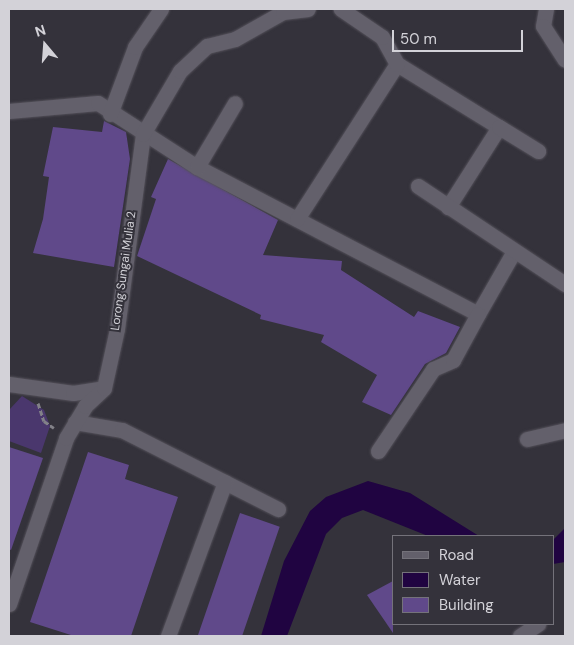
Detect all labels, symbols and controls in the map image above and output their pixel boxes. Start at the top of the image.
north arrow [20,20,70,70]
scale bar [394,20,525,52]
text: N [33,21,48,41]
text: 50 m [400,29,437,49]
street label: Lorong Sungai Mulia 2 [108,210,140,332]
legend [392,535,554,625]
text: Road [439,545,474,565]
text: Water [439,570,480,590]
text: Building [439,595,494,615]

